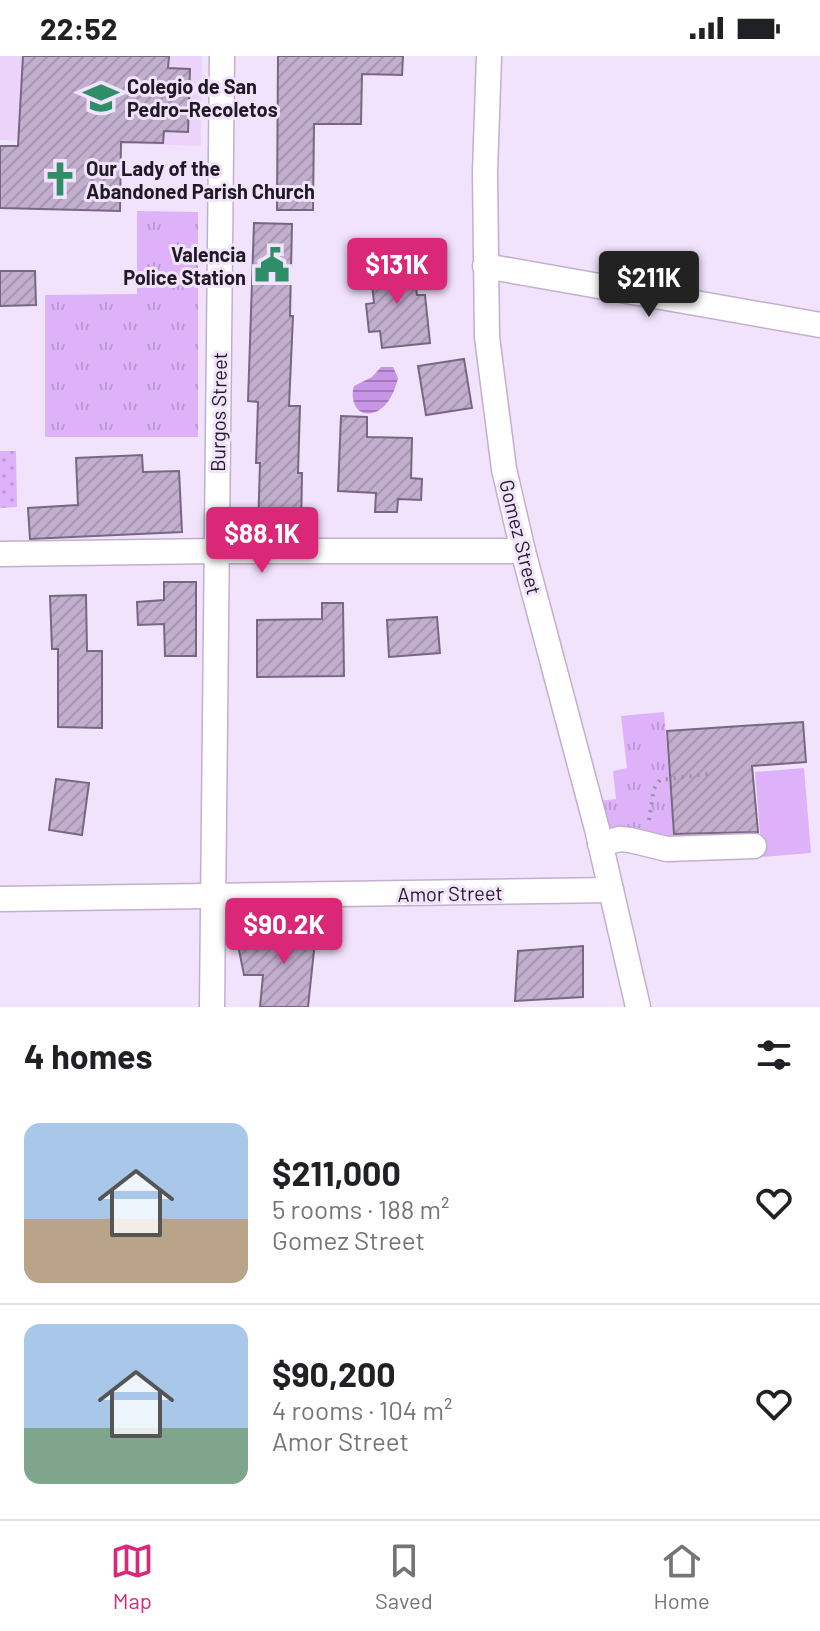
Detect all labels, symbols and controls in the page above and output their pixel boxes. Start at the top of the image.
text: 22:52 [40,10,118,46]
place label: Colegio de San Pedro–Recoletos [127,74,278,121]
school or university icon: Colegio de San Pedro–Recoletos [82,79,120,117]
place label: Our Lady of the Abandoned Parish Church [86,156,315,203]
church icon: Our Lady of the Abandoned Parish Church [41,160,79,198]
pin: $131K [341,238,453,306]
place label: Valencia Police Station [123,242,246,289]
public building icon: Valencia Police Station [253,246,291,284]
text: $131K [365,248,429,279]
pin: $211K [593,251,705,319]
text: $211K [617,261,681,292]
street label: Burgos Street [205,352,231,472]
street label: Gomez Street [495,477,547,597]
pin: $88.1K [197,507,327,575]
text: $88.1K [224,517,300,548]
street label: Amor Street [397,880,503,906]
pin: $90.2K [219,898,349,966]
text: $90.2K [243,908,325,939]
icon: filters [752,1033,796,1077]
text: 4 homes [24,1035,153,1076]
text: $211,000 [272,1152,401,1193]
icon: home [88,1155,184,1251]
icon: heart [752,1181,796,1225]
text: 5 rooms · 188 m² [272,1193,449,1224]
text: Gomez Street [272,1224,425,1255]
text: $90,200 [272,1353,396,1394]
icon: home [88,1356,184,1452]
icon: heart [752,1382,796,1426]
text: 4 rooms · 104 m² [272,1394,452,1425]
text: Amor Street [272,1425,409,1456]
tab: Map [110,1539,154,1613]
tab: Saved [375,1539,433,1613]
tab: Home [653,1539,710,1613]

